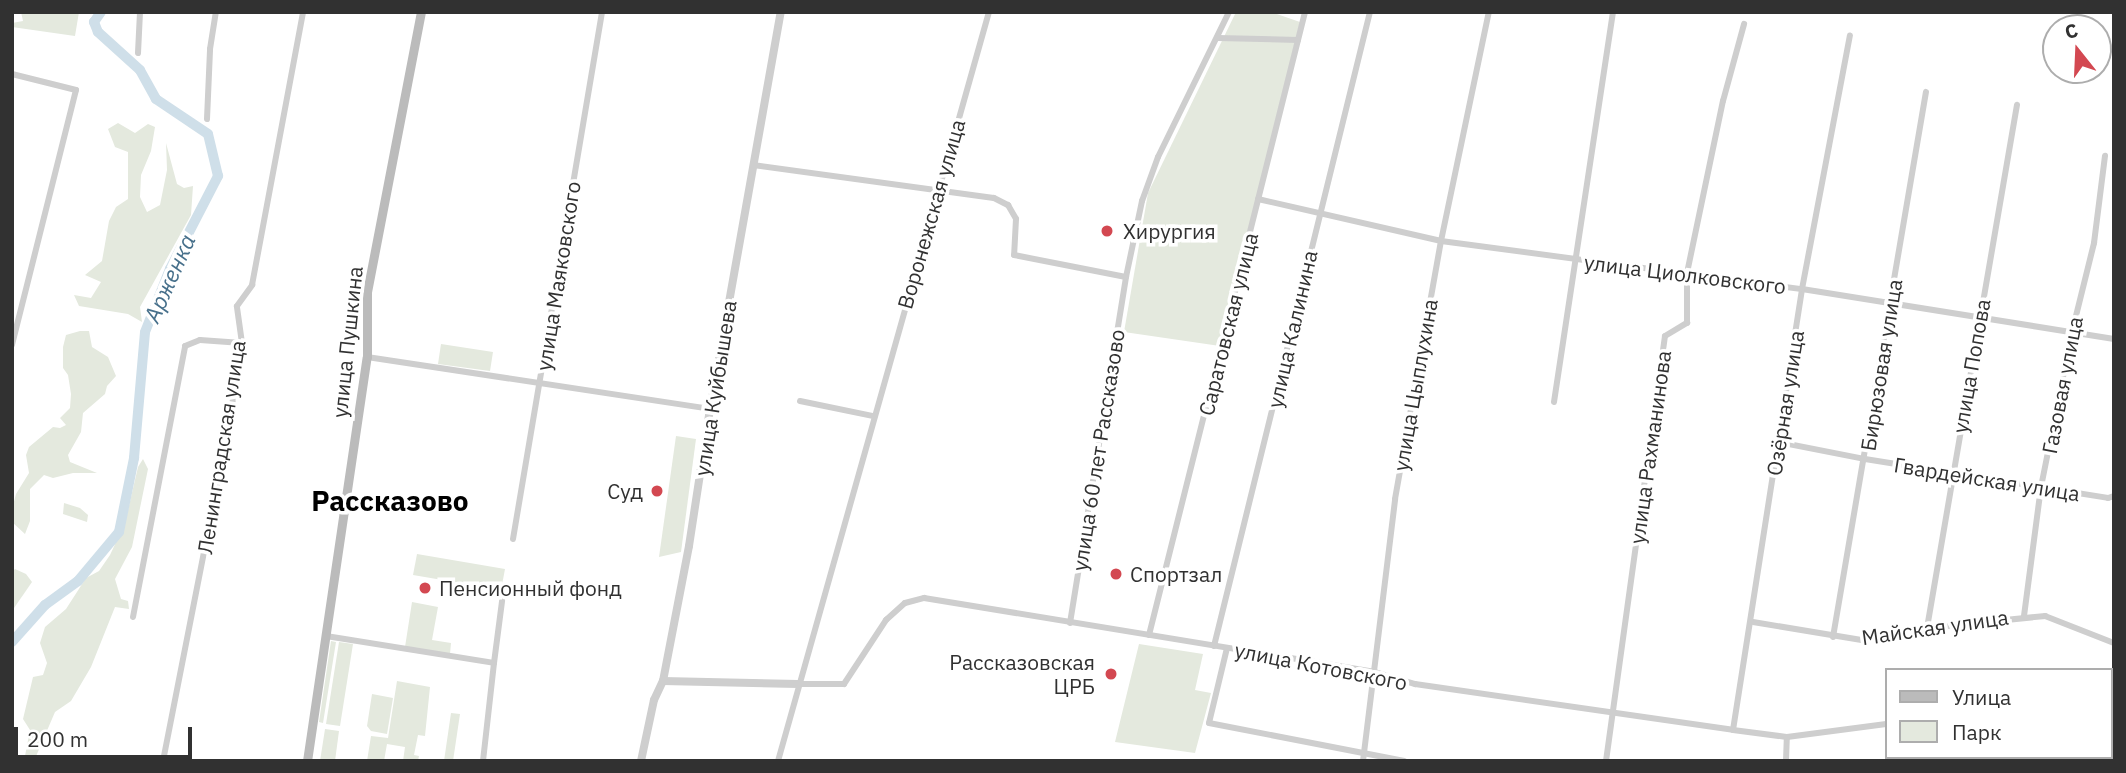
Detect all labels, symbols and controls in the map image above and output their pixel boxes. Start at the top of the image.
north arrow [2042,14,2112,84]
text: С [2062,18,2081,44]
street label: Воронежская улица [892,116,970,312]
street label: улица Маяковского [531,180,585,372]
place label: Хирургия [1123,218,1216,244]
marker: Хирургия [1097,221,1117,241]
water label: Арженка [137,229,201,327]
street label: Саратовская улица [1193,230,1263,418]
street label: улица Калинина [1262,248,1322,410]
street label: улица Циолковского [1583,249,1787,299]
street label: улица Пушкина [327,265,367,419]
street label: Бирюзовая улица [1855,277,1907,453]
street label: улица Цыплухина [1387,297,1443,473]
street label: улица Попова [1947,297,1995,435]
street label: улица Куйбышева [689,298,741,478]
street label: Газовая улица [2036,314,2088,456]
street label: улица 60 лет Рассказово [1066,327,1130,573]
street label: Озёрная улица [1761,328,1809,478]
street label: Ленинградская улица [192,338,250,556]
street label: улица Рахманинова [1624,349,1676,545]
street label: Гвардейская улица [1892,452,2082,506]
place label: Суд [607,478,643,504]
marker: Суд [649,483,665,499]
district label: Рассказово [311,484,469,518]
place label: Спортзал [1130,561,1222,587]
marker: Спортзал [1108,566,1124,582]
place label: Пенсионный фонд [439,575,622,601]
marker: Пенсионный фонд [417,580,433,596]
street label: Майская улица [1860,604,2010,650]
street label: улица Котовского [1233,637,1409,695]
place label: Рассказовская ЦРБ [949,649,1095,699]
marker: Рассказовская ЦРБ [1101,664,1121,684]
legend [1884,668,2112,759]
text: Улица [1952,683,2011,711]
scale bar [18,714,196,758]
text: Парк [1952,718,2002,746]
text: 200 m [27,725,88,753]

